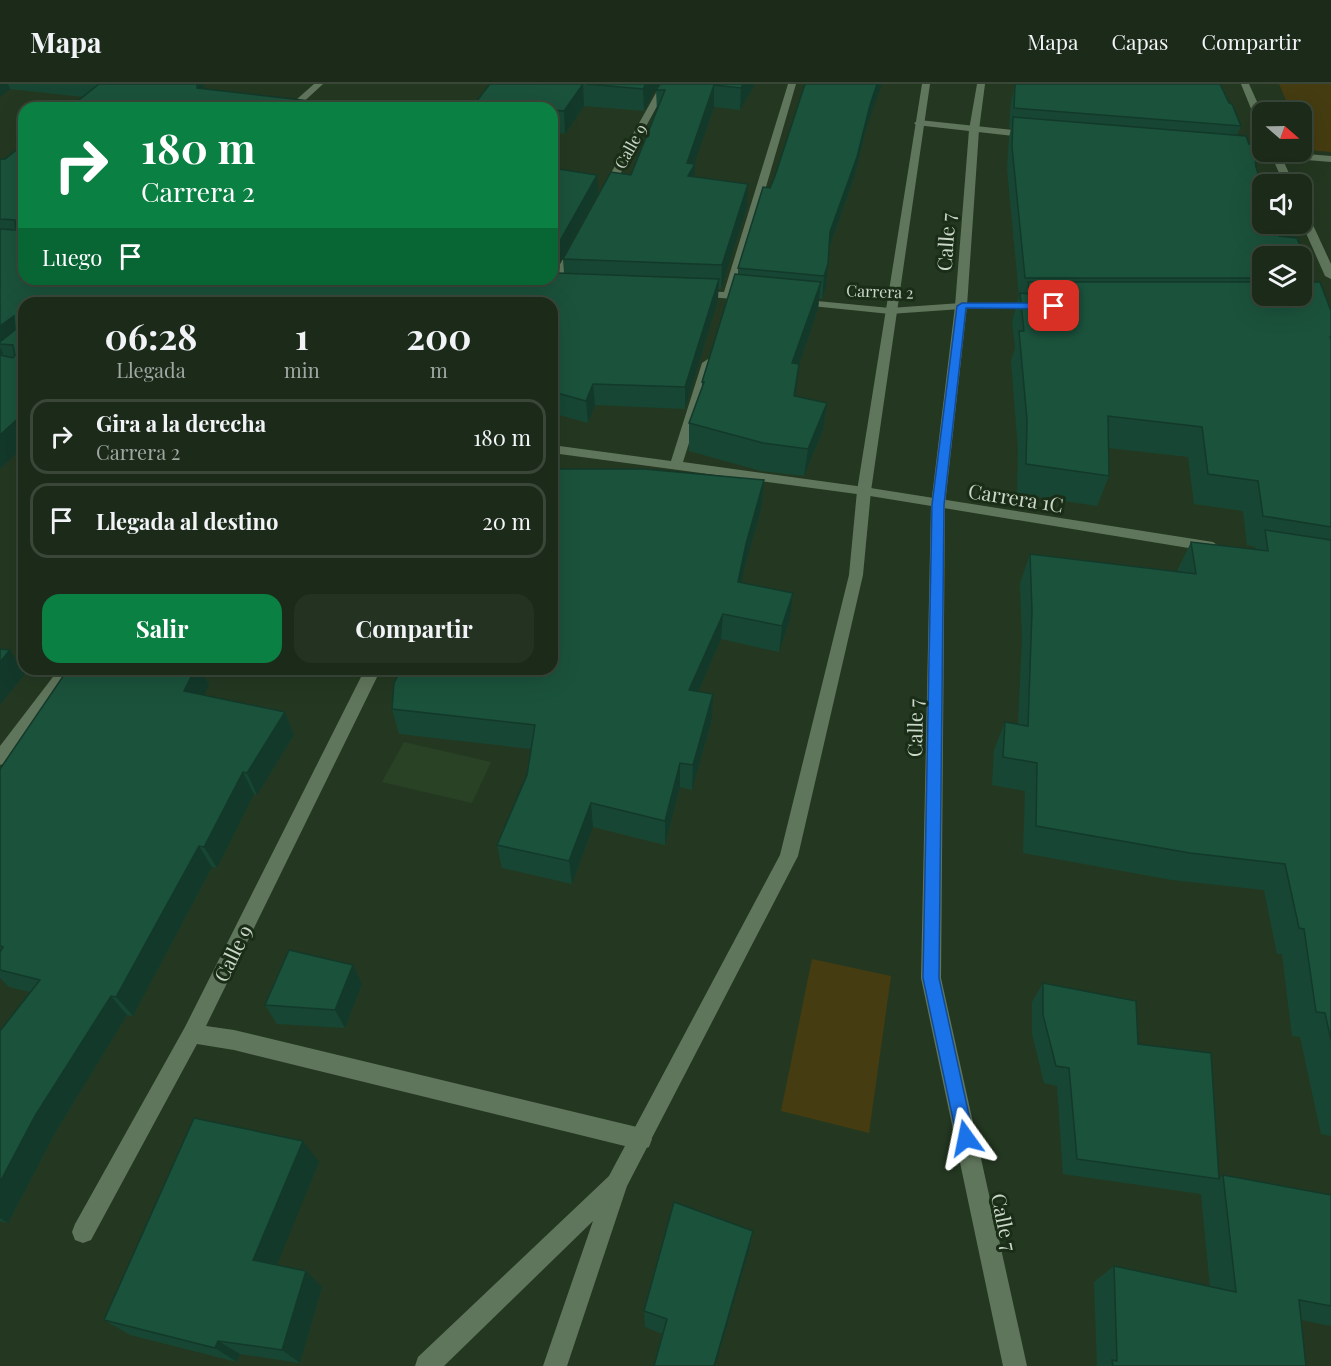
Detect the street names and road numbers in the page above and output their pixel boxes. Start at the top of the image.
street label: Calle 9 [609,120,651,172]
street label: Calle 7 [930,212,960,272]
street label: Carrera 2 [846,279,914,303]
street label: Carrera 1C [966,476,1066,518]
street label: Calle 7 [900,699,928,757]
street label: Calle 9 [207,920,257,986]
street label: Calle 7 [986,1191,1024,1253]

